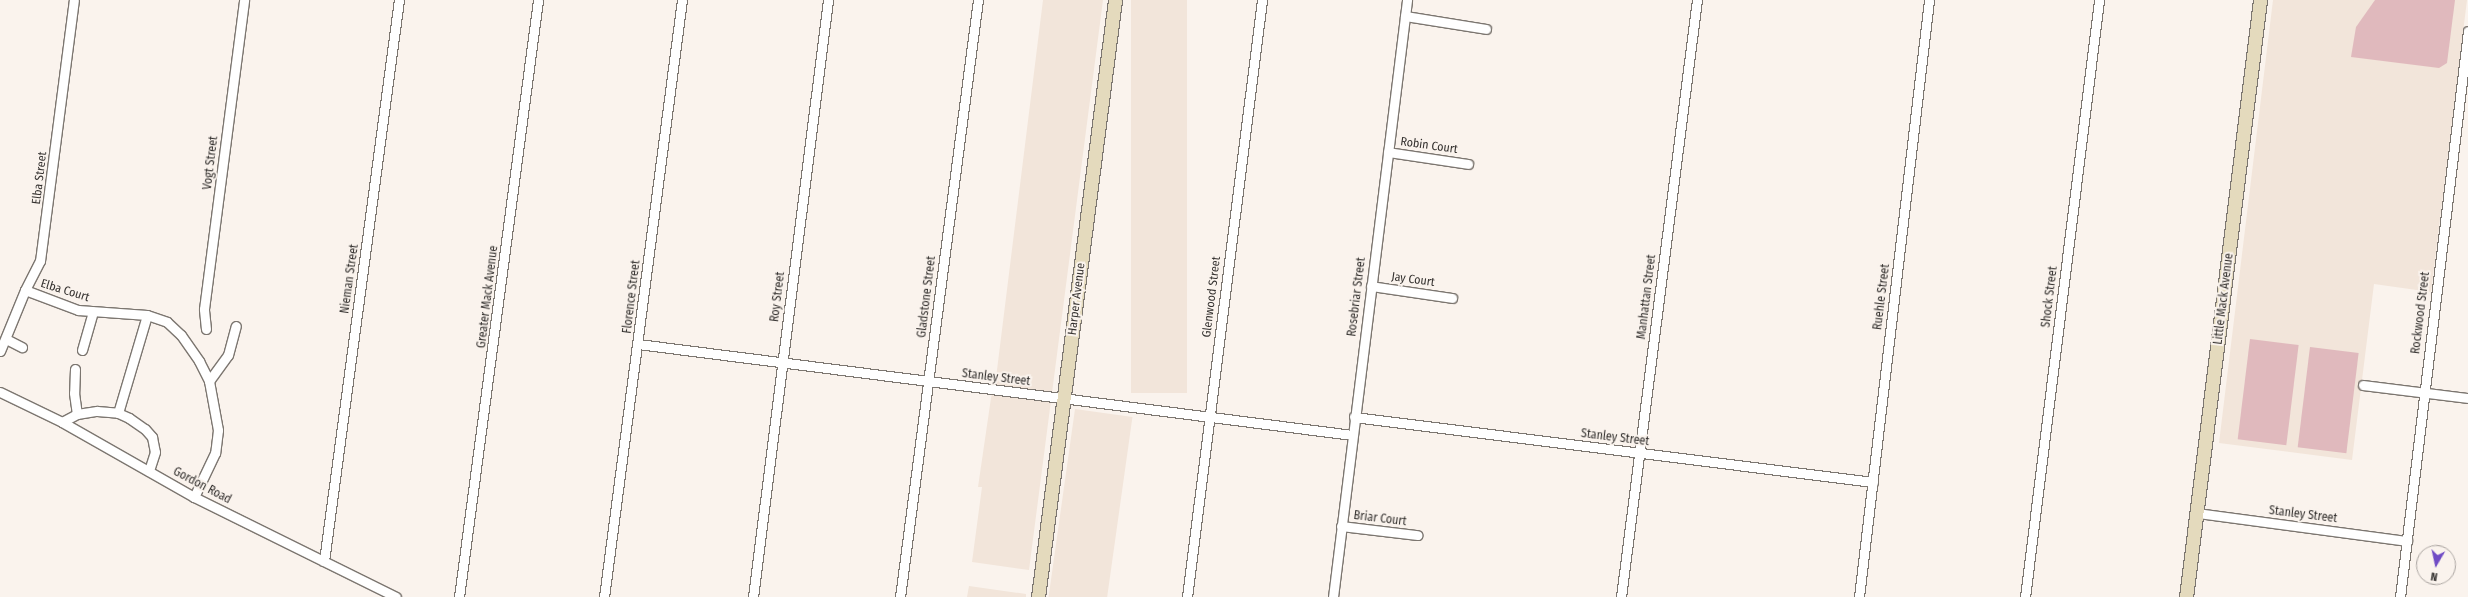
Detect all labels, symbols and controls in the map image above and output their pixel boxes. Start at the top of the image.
street label: Vogt Street [201,135,221,191]
street label: Robin Court [1399,135,1459,157]
street label: Elba Street [30,151,50,205]
street label: Nieman Street [338,243,362,315]
street label: Greater Mack Avenue [475,245,501,349]
street label: Little Mack Avenue [2211,252,2237,346]
street label: Manhattan Street [1635,254,1659,340]
street label: Gladstone Street [915,255,939,339]
street label: Glenwood Street [1200,256,1224,338]
street label: Rosebriar Street [1345,257,1369,337]
street label: Florence Street [620,259,644,335]
street label: Harper Avenue [1065,262,1089,336]
street label: Ruehle Street [1871,263,1893,331]
street label: Shock Street [2039,266,2061,328]
street label: Jay Court [1390,270,1436,290]
street label: Roy Street [768,271,788,323]
street label: Rockwood Street [2409,271,2433,355]
street label: Elba Court [39,277,91,305]
street label: Stanley Street [961,367,1031,389]
street label: Stanley Street [1580,427,1650,449]
street label: Gordon Road [170,465,234,507]
street label: Stanley Street [2268,504,2338,526]
street label: Briar Court [1353,509,1407,529]
north arrow [2416,545,2456,585]
text: N [2430,569,2438,583]

